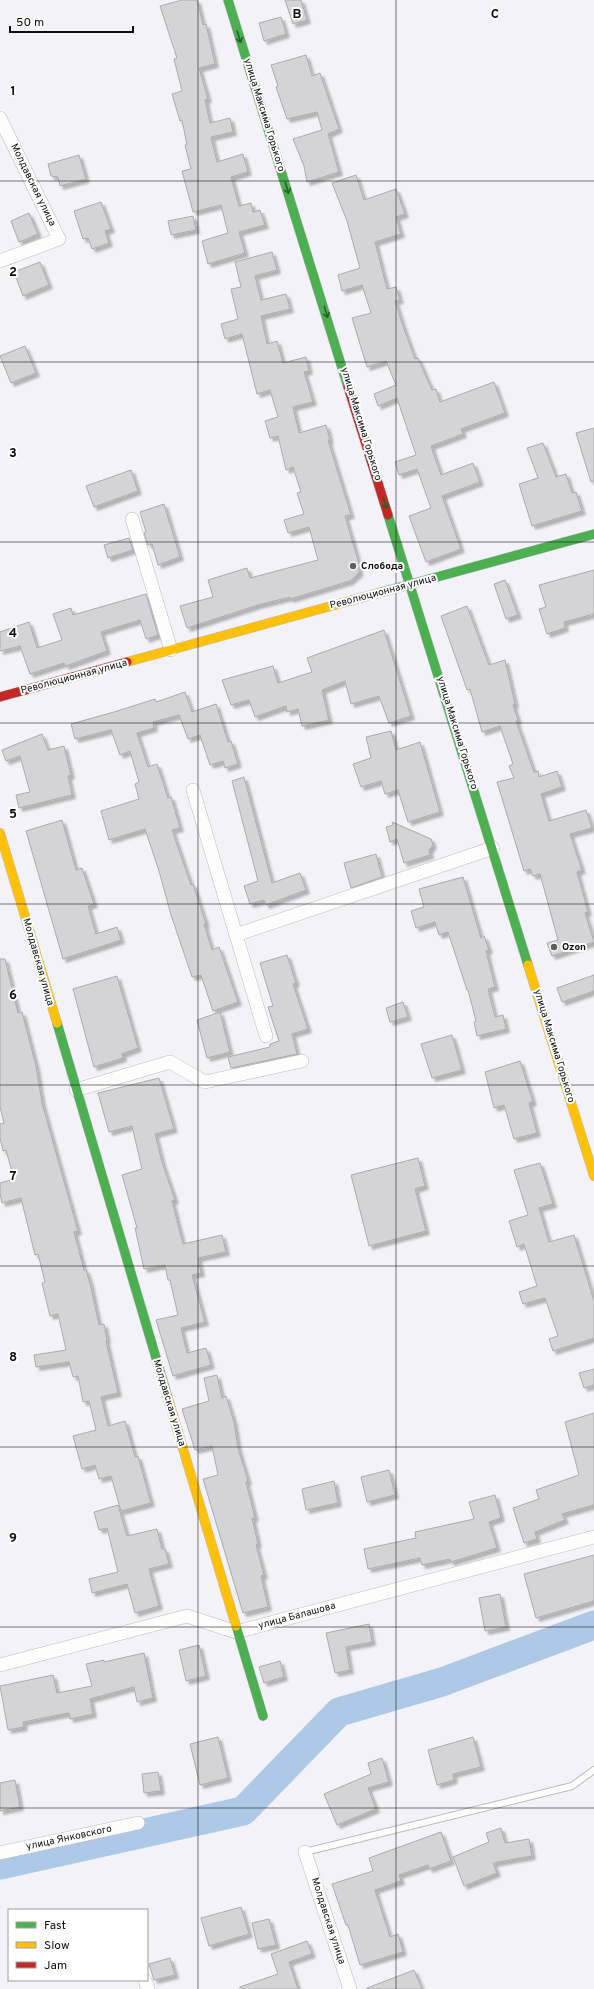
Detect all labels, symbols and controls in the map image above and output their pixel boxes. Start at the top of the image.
text: B [293,7,302,23]
text: C [491,7,499,23]
scale bar [10,8,133,34]
text: 50 m [16,15,44,31]
one-way arrow [236,31,244,43]
street label: улица Максима Горького [241,57,288,174]
text: 1 [10,84,16,100]
street label: Молдавская улица [7,142,59,228]
one-way arrow [284,181,291,194]
text: 2 [9,265,17,281]
one-way arrow [322,306,330,318]
street label: улица Максима Горького [338,366,385,483]
text: 3 [9,446,17,462]
one-way arrow [382,496,389,509]
place label: Слобода [361,560,403,573]
marker: Слобода [348,561,358,571]
street label: Революционная улица [329,572,437,612]
text: 4 [9,626,17,642]
street label: Революционная улица [20,657,128,697]
street label: улица Максима Горького [434,675,481,792]
text: 5 [9,807,17,823]
street label: Молдавская улица [19,917,57,1007]
place label: Ozon [562,941,586,954]
marker: Ozon [549,942,559,952]
text: 6 [9,988,17,1004]
street label: улица Максима Горького [531,988,578,1105]
text: 7 [10,1169,17,1185]
text: 8 [9,1350,17,1366]
street label: Молдавская улица [150,1358,188,1448]
text: 9 [9,1531,17,1547]
street label: улица Балашова [257,1599,337,1633]
street label: улица Янковского [25,1822,113,1853]
street label: Молдавская улица [308,1876,348,1966]
legend [8,1909,148,1981]
text: Fast [44,1918,66,1934]
text: Slow [44,1938,70,1954]
text: Jam [44,1958,67,1974]

